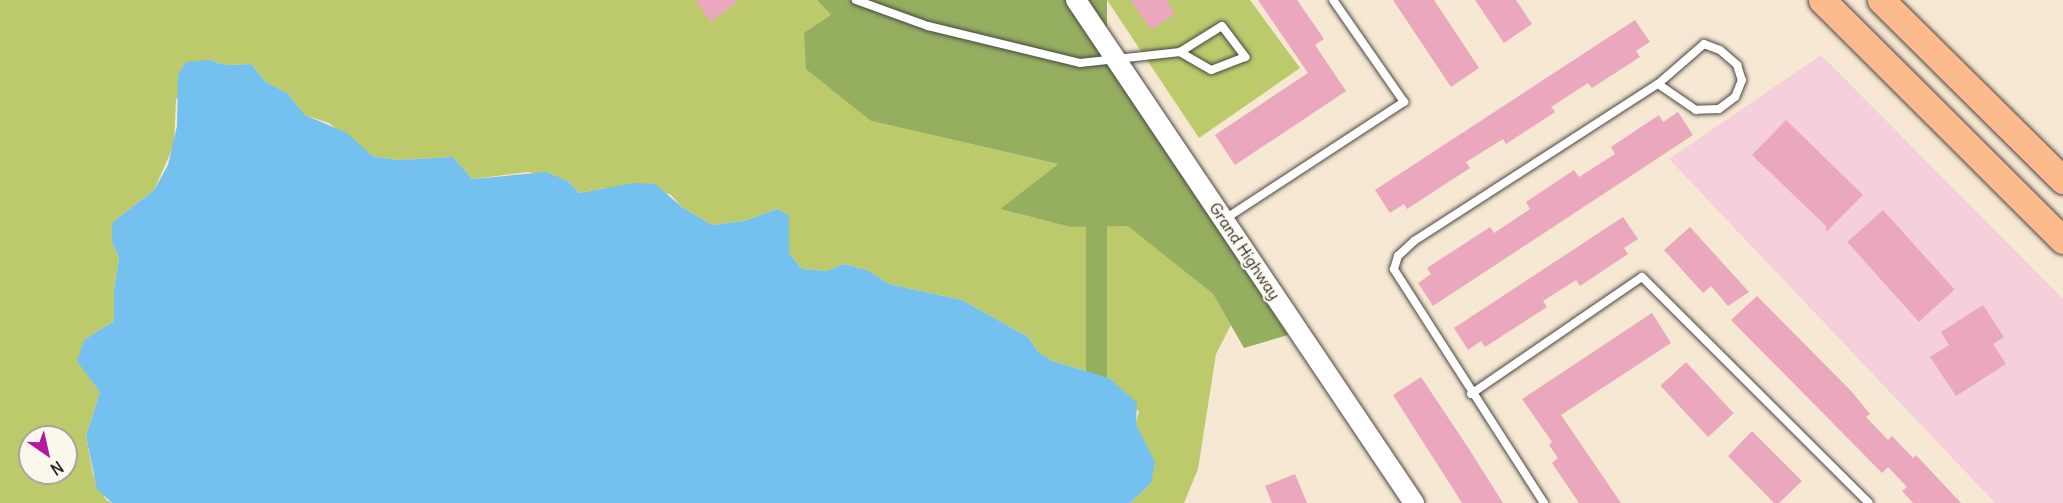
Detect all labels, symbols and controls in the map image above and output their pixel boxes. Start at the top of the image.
street label: Grand Highway [1205,199,1285,303]
north arrow [18,425,78,485]
text: N [47,457,67,480]

